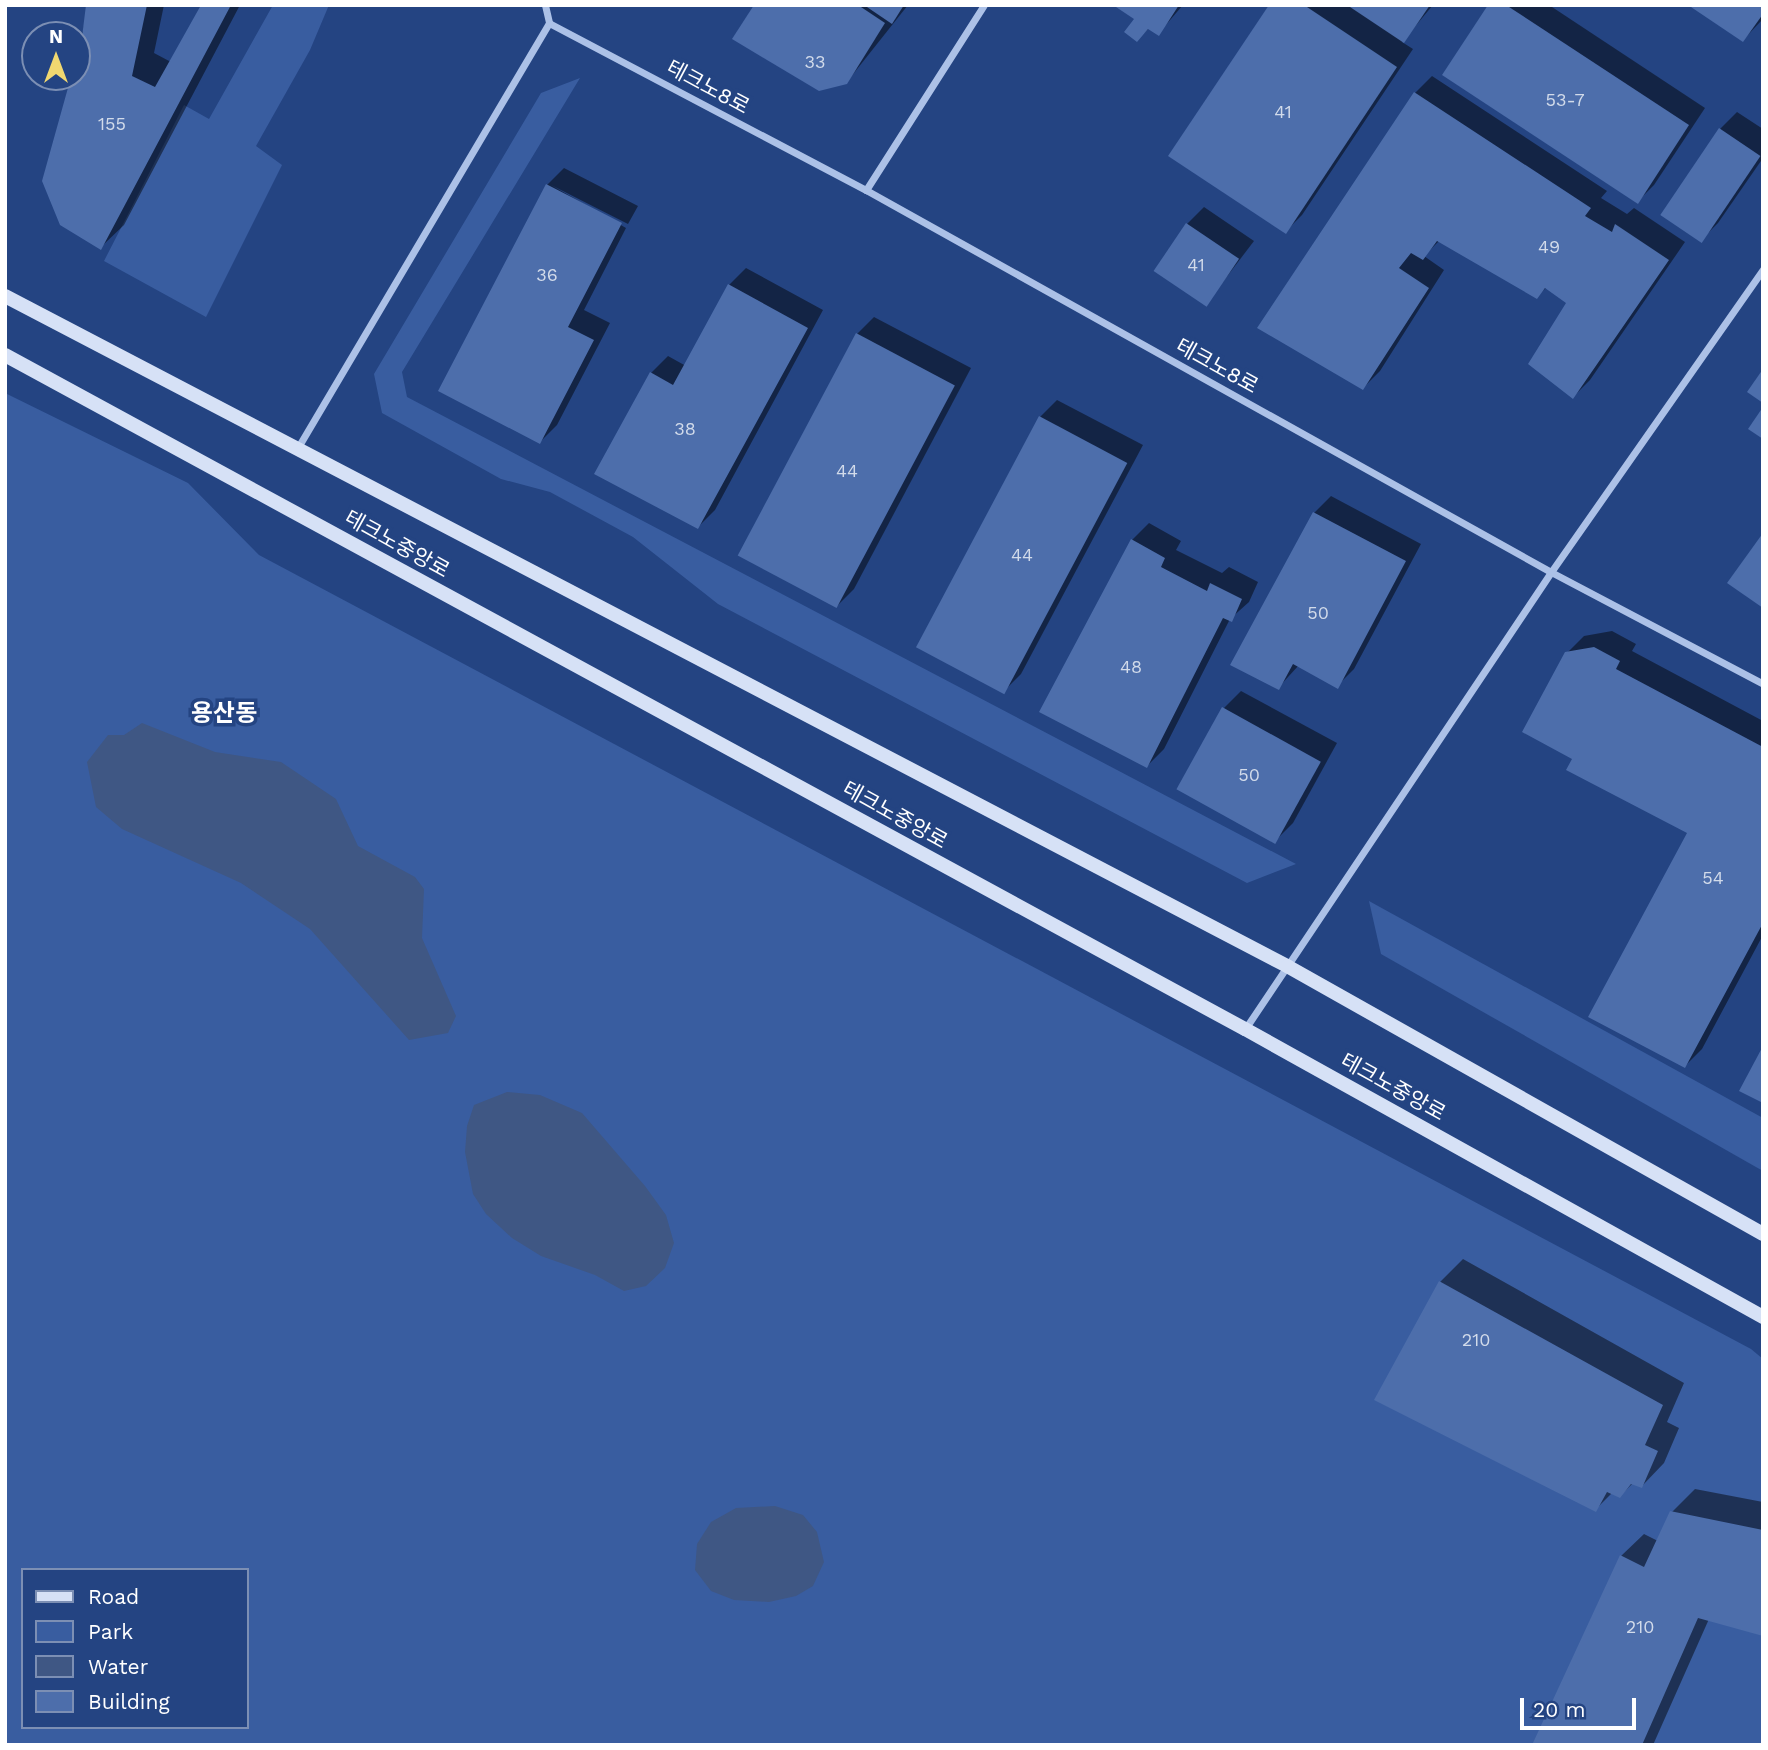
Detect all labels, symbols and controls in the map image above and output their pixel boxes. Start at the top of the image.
north arrow [21,21,91,91]
text: N [49,25,63,48]
house number: 33 [805,51,825,73]
street label: 테크노8로 [662,55,754,119]
house number: 53-7 [1545,89,1585,111]
house number: 41 [1274,101,1292,123]
house number: 155 [98,113,126,135]
house number: 49 [1538,236,1560,258]
house number: 41 [1187,254,1205,276]
house number: 36 [536,264,558,286]
street label: 테크노8로 [1171,333,1263,399]
house number: 38 [674,418,696,440]
house number: 44 [836,460,858,482]
street label: 테크노중앙로 [340,505,454,583]
house number: 44 [1011,544,1033,566]
house number: 50 [1307,602,1329,624]
house number: 48 [1120,656,1142,678]
district label: 용산동 [191,700,257,728]
house number: 50 [1238,764,1260,786]
street label: 테크노중앙로 [838,776,952,854]
house number: 54 [1702,867,1724,889]
street label: 테크노중앙로 [1336,1048,1450,1126]
house number: 210 [1462,1329,1490,1351]
legend [21,1568,248,1729]
text: Road [88,1584,139,1609]
house number: 210 [1626,1616,1654,1638]
text: Park [88,1619,133,1644]
text: Water [88,1654,148,1679]
scale bar [1523,1684,1638,1728]
text: Building [88,1689,170,1714]
text: 20 m [1533,1697,1585,1722]

